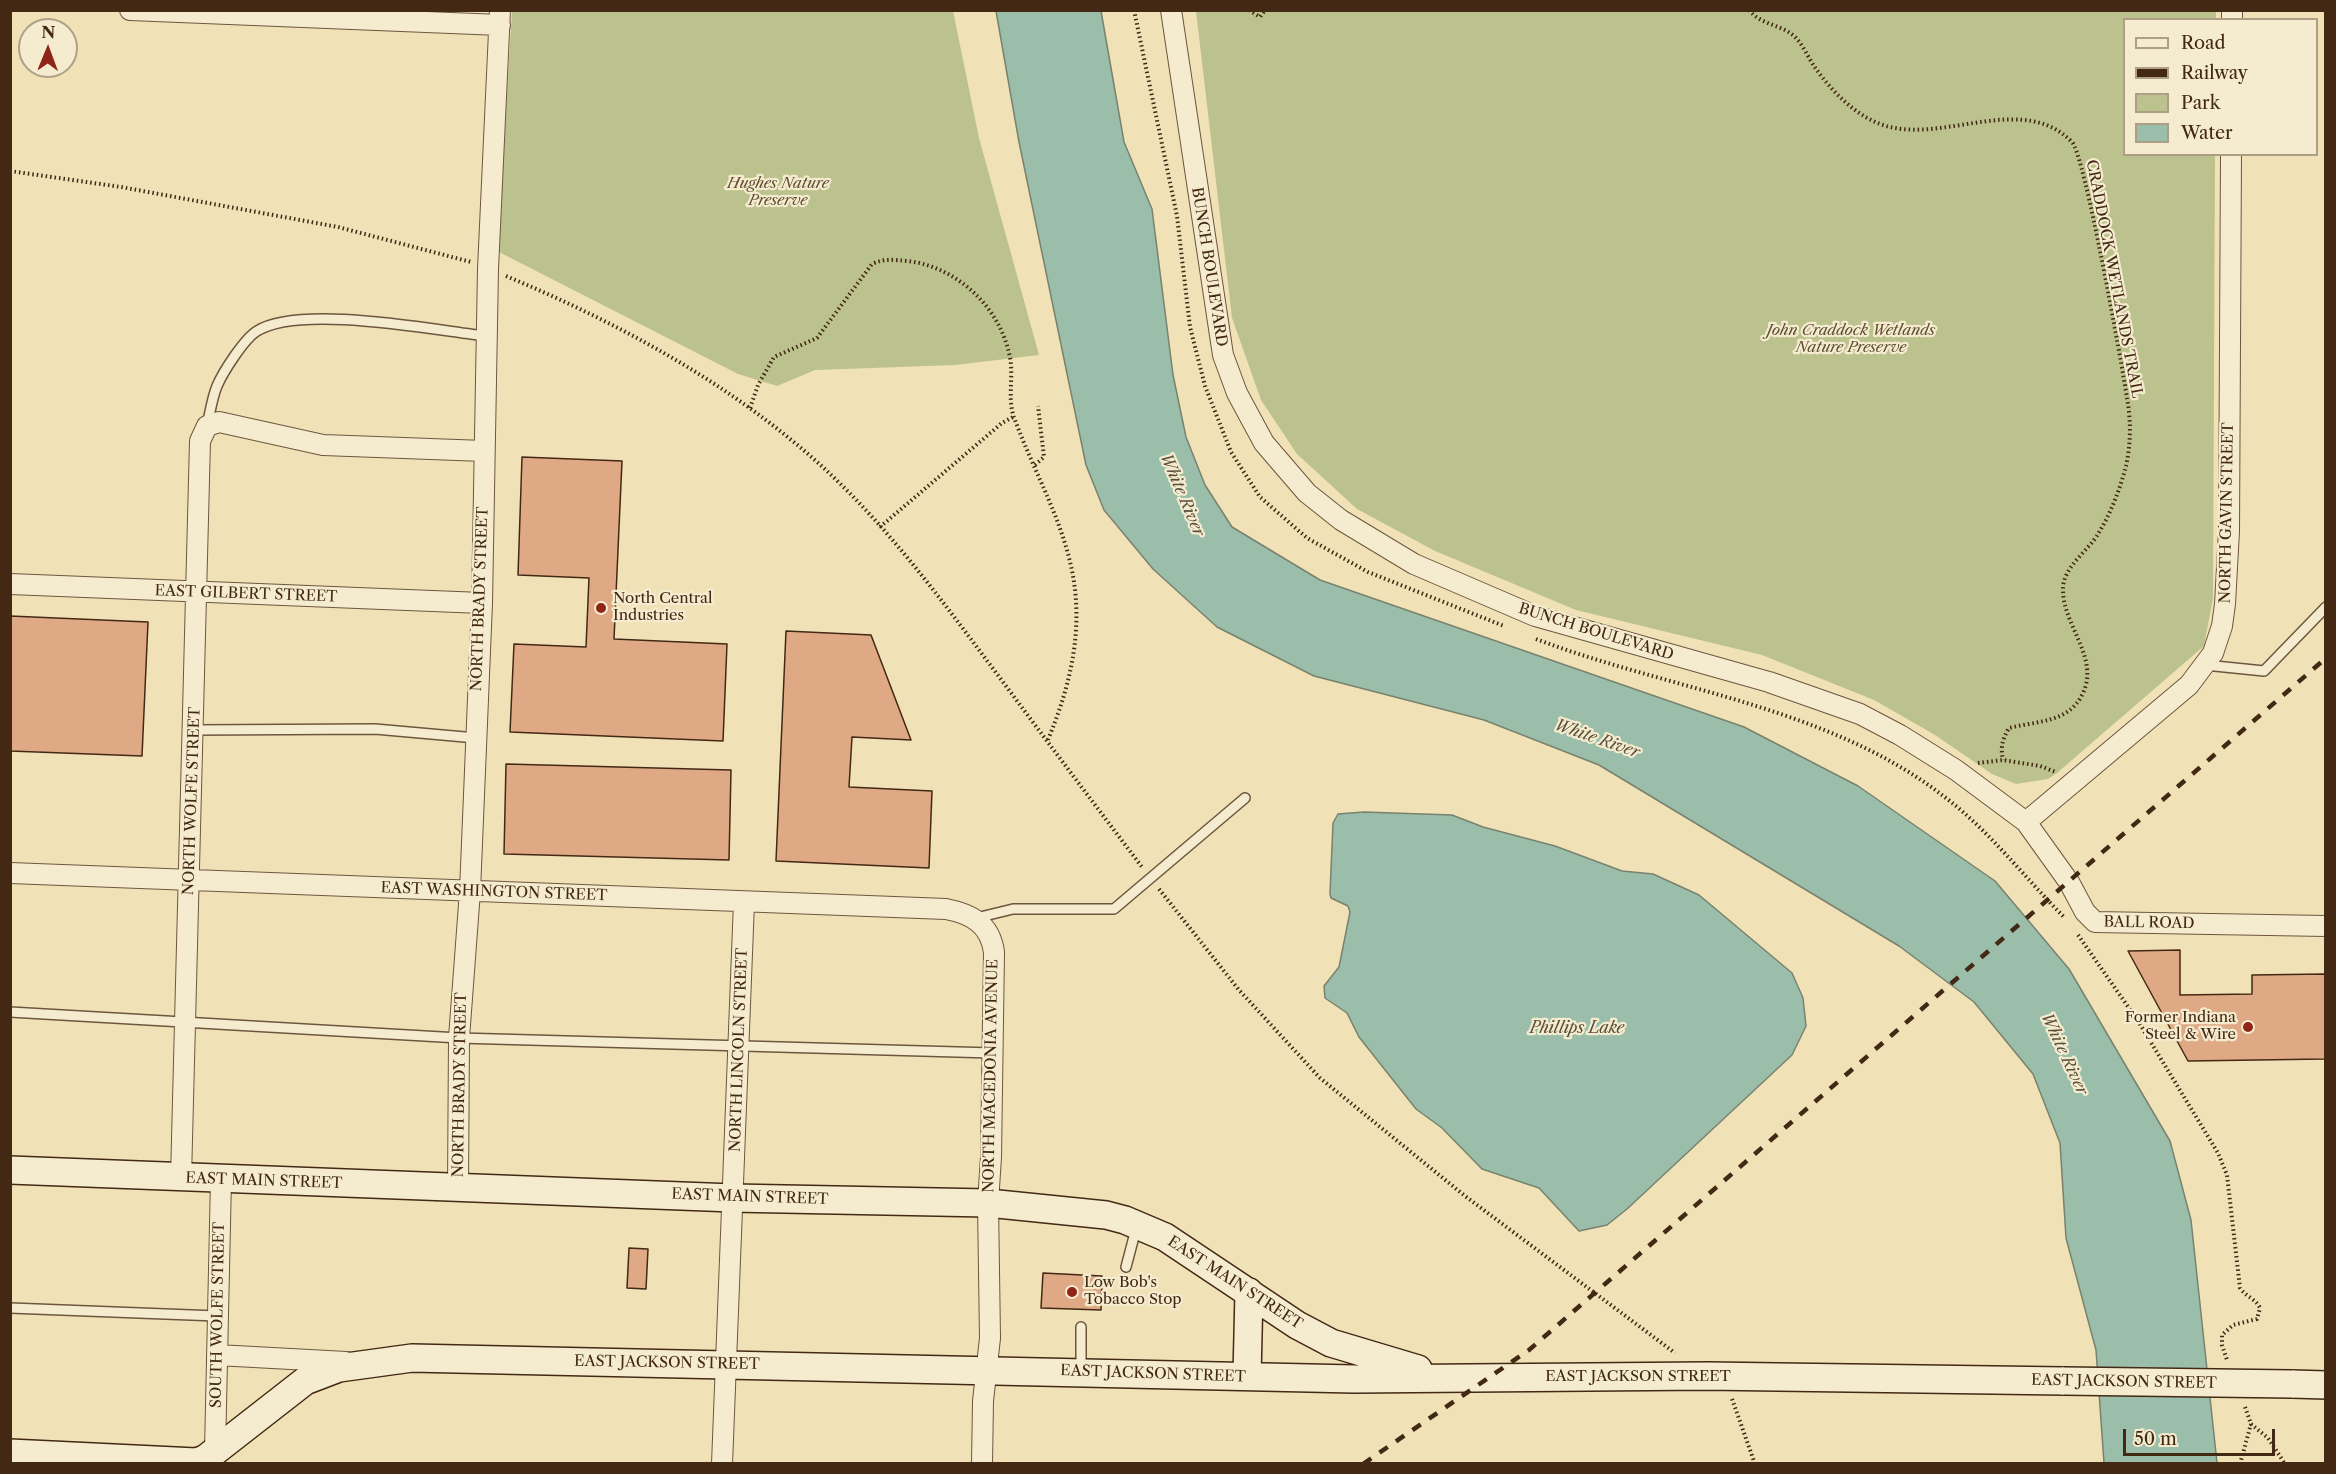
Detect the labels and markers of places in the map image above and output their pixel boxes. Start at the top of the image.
place label: North Central Industries [613,590,712,625]
marker: North Central Industries [594,601,608,615]
place label: Former Indiana Steel & Wire [2125,1009,2236,1044]
marker: Former Indiana Steel & Wire [2241,1020,2255,1034]
place label: Low Bob's Tobacco Stop [1084,1274,1182,1309]
marker: Low Bob's Tobacco Stop [1065,1285,1079,1299]

